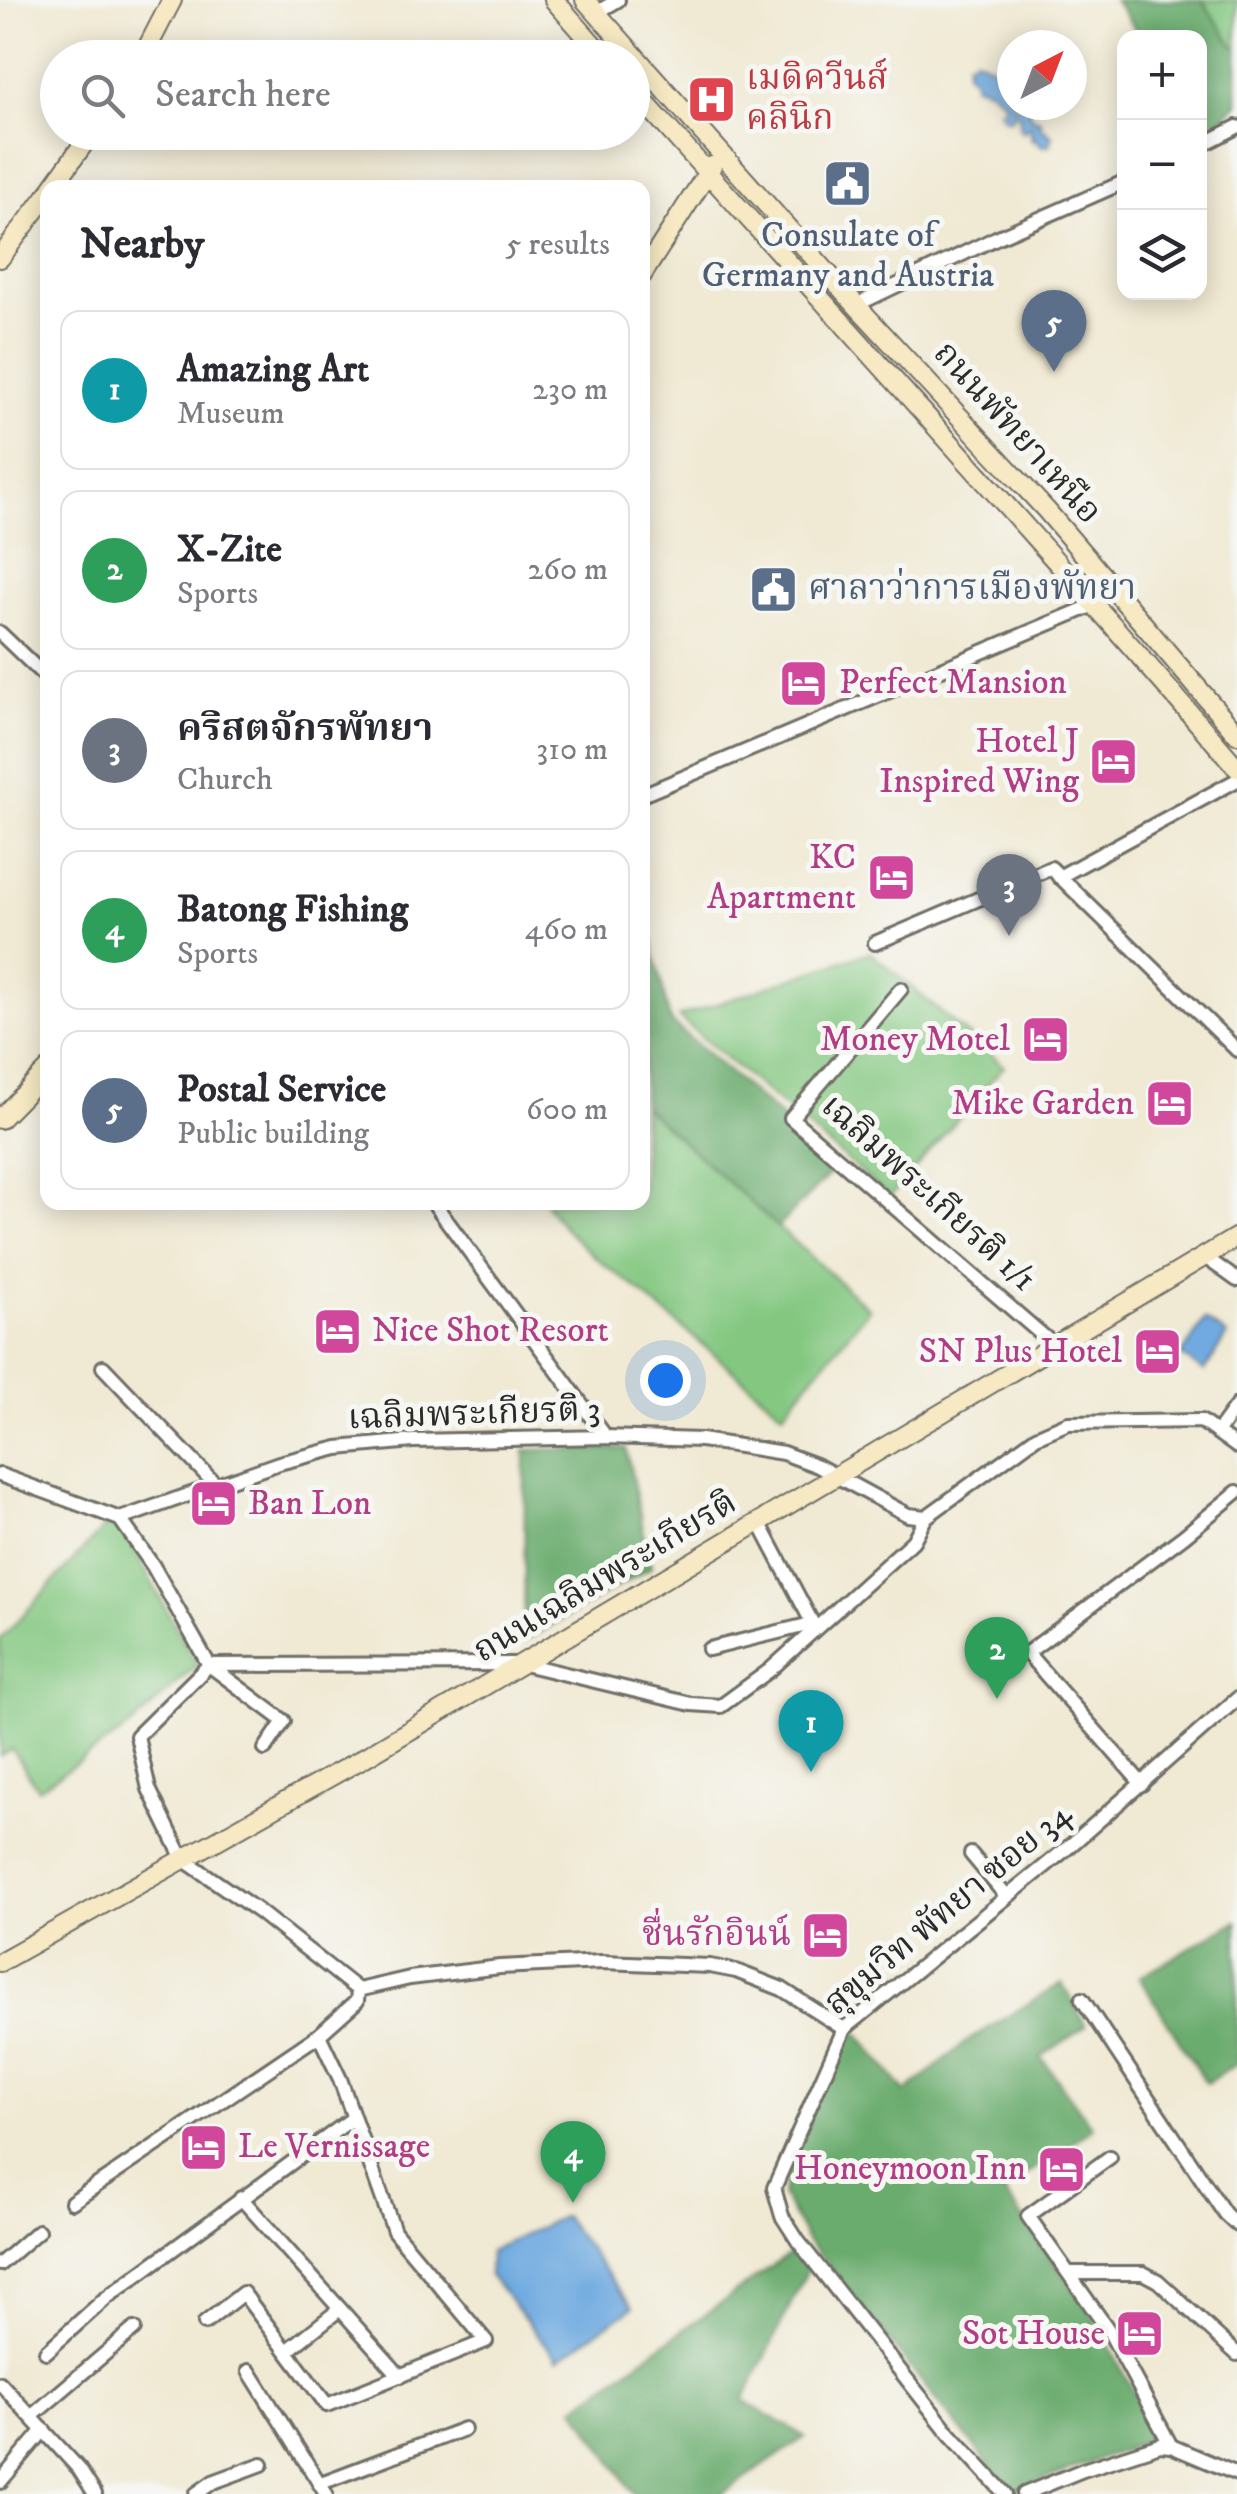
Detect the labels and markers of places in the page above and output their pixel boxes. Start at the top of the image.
place label: เมดิควีนส์ คลินิก [746,57,888,141]
hospital icon: เมดิควีนส์ คลินิก [685,73,737,125]
public building icon: Consulate of Germany and Austria [822,158,874,210]
place label: Consulate of Germany and Austria [702,214,994,298]
pin: 5 [1022,290,1086,372]
public building icon: ศาลาว่าการเมืองพัทยา [747,563,799,615]
place label: ศาลาว่าการเมืองพัทยา [808,567,1136,611]
hotel icon: Perfect Mansion [778,657,830,709]
place label: Perfect Mansion [839,661,1067,705]
place label: Hotel J Inspired Wing [879,720,1080,804]
hotel icon: Hotel J Inspired Wing [1088,736,1140,788]
place label: KC Apartment [707,836,856,920]
hotel icon: KC Apartment [865,852,917,904]
pin: 3 [976,854,1042,936]
hotel icon: Money Motel [1019,1014,1071,1066]
place label: Money Motel [820,1018,1010,1062]
hotel icon: Mike Garden [1143,1078,1195,1130]
place label: Mike Garden [951,1082,1134,1126]
hotel icon: Nice Shot Resort [311,1305,363,1357]
place label: Nice Shot Resort [372,1309,609,1353]
hotel icon: SN Plus Hotel [1131,1326,1183,1378]
place label: SN Plus Hotel [919,1330,1122,1374]
hotel icon: Ban Lon [187,1478,239,1530]
place label: Ban Lon [248,1482,371,1526]
pin: 2 [964,1616,1030,1699]
pin: 1 [778,1690,844,1772]
place label: ชื่นรักอินน์ [642,1908,791,1957]
hotel icon: ชื่นรักอินน์ [800,1909,852,1961]
pin: 4 [540,2120,606,2203]
hotel icon: Le Vernissage [177,2121,229,2173]
place label: Le Vernissage [238,2125,430,2169]
hotel icon: Honeymoon Inn [1035,2143,1087,2195]
place label: Honeymoon Inn [794,2147,1026,2191]
hotel icon: Sot House [1114,2308,1166,2360]
place label: Sot House [962,2312,1105,2356]

